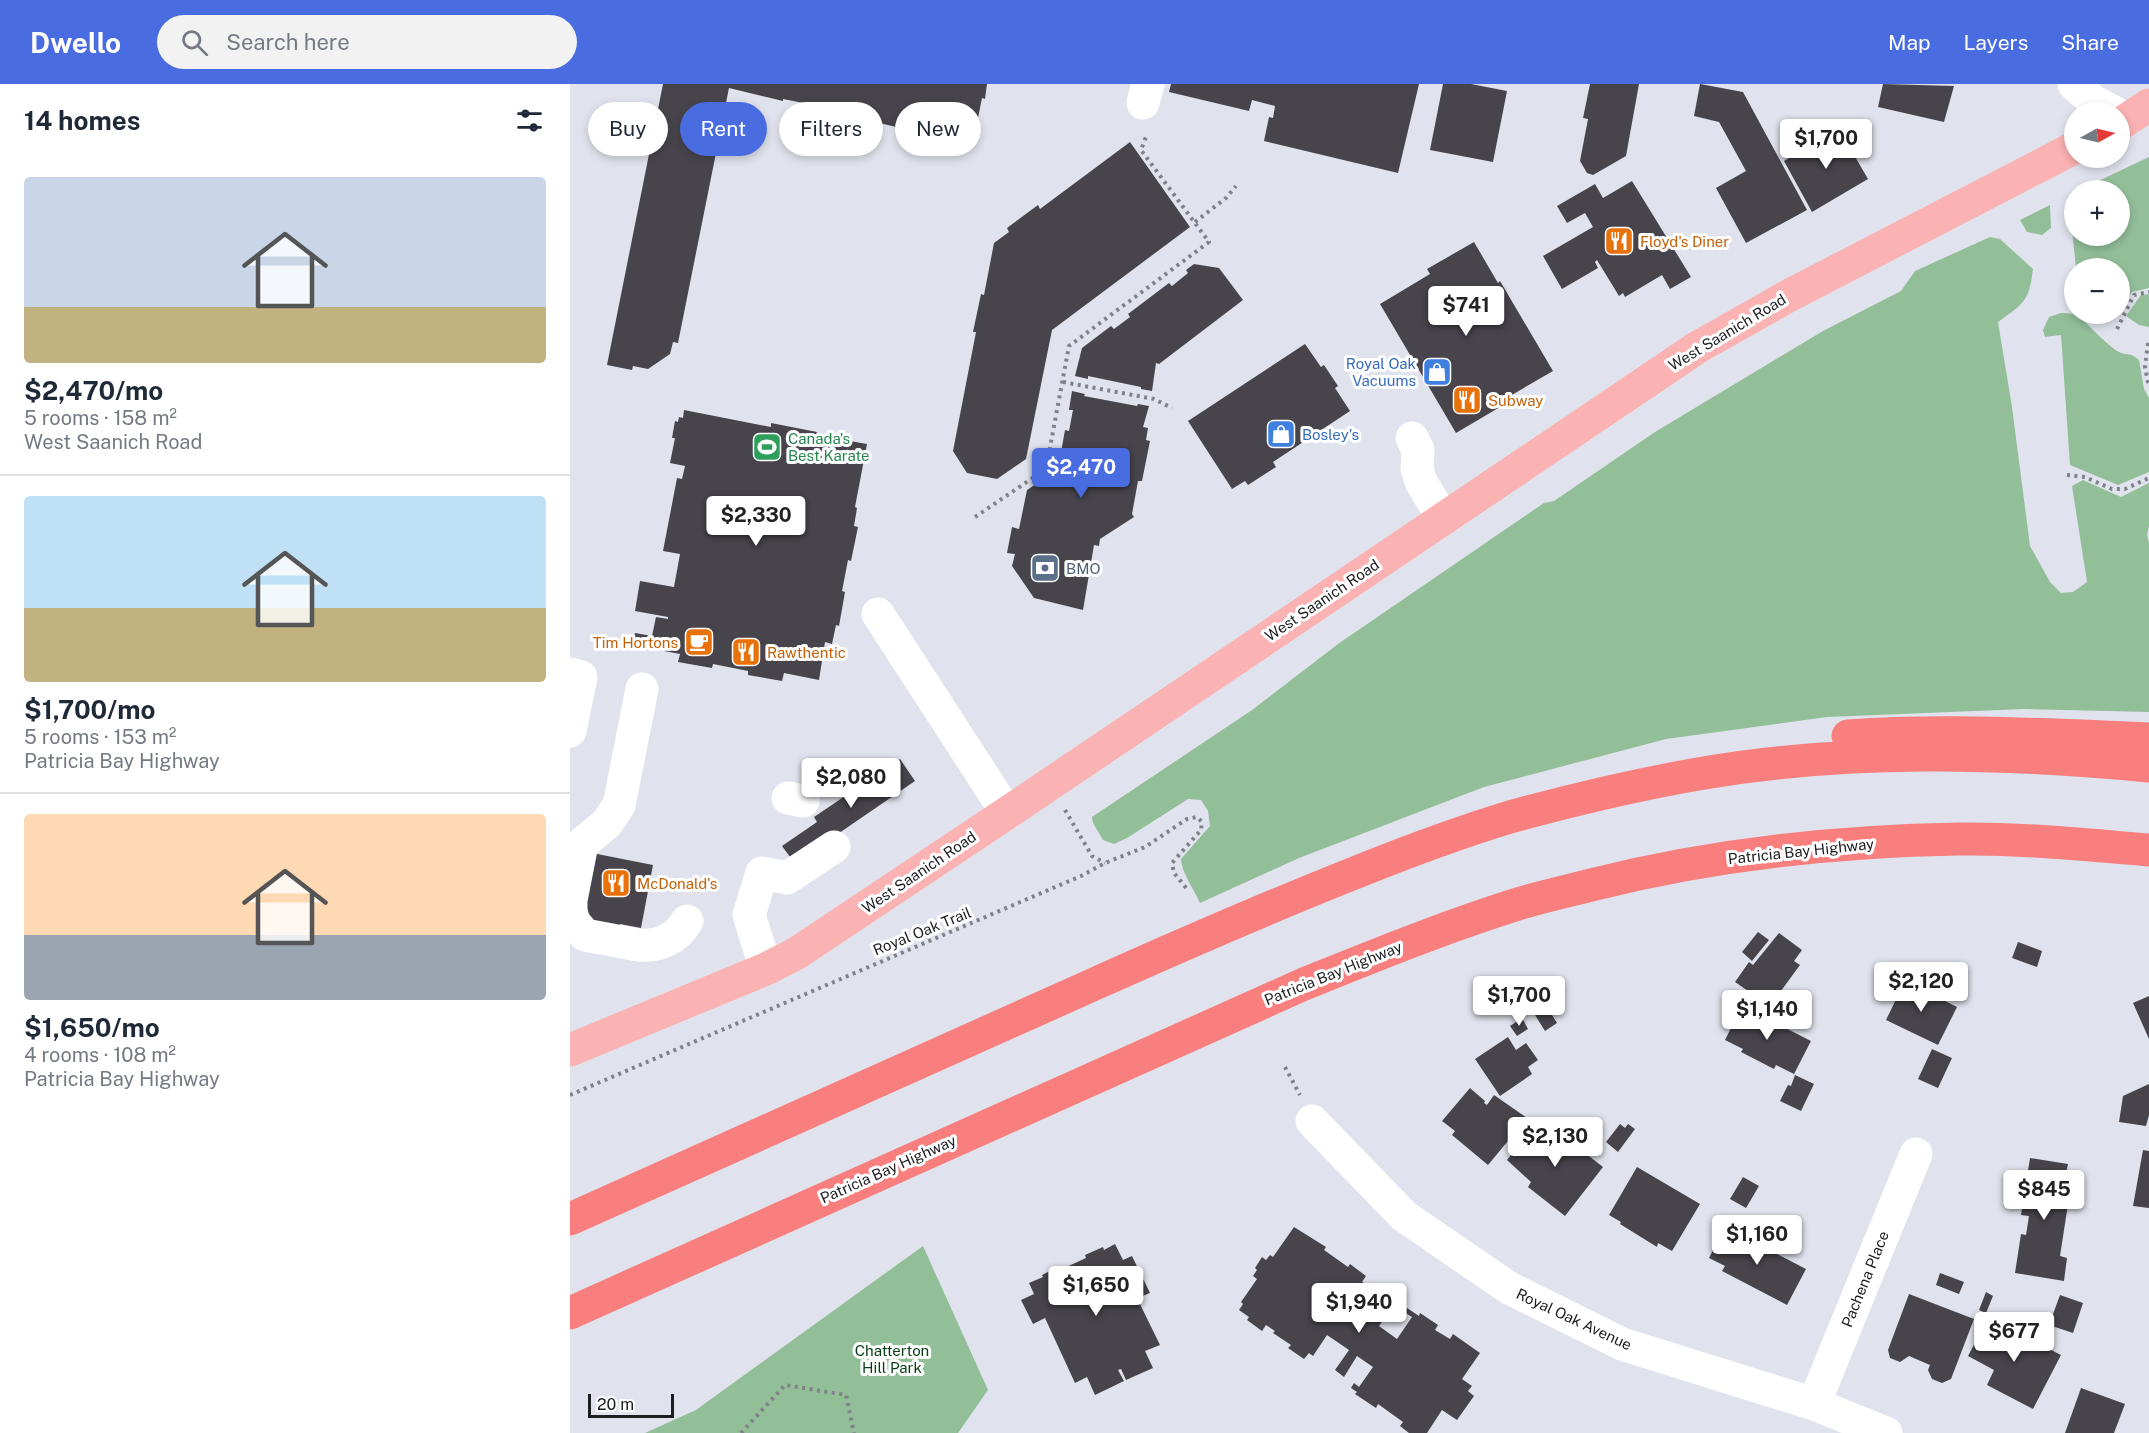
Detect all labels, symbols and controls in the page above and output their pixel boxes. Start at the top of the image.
search box [157,15,577,69]
text: Dwello [30,26,121,59]
icon: search [178,26,211,59]
text: Search here [226,29,350,55]
text: Map [1888,30,1931,55]
text: Layers [1964,30,2028,55]
text: Share [2061,30,2119,55]
chip: Buy [588,102,668,156]
chip: Rent [680,102,767,156]
chip: Filters [779,102,883,156]
chip: New [895,102,981,156]
north arrow [2064,102,2130,168]
map controls [2064,102,2130,324]
icon: filters [513,104,546,137]
text: 14 homes [24,105,140,136]
pin: $1,700 [1777,119,1875,170]
text: $1,700 [1794,126,1858,150]
button: + [2064,180,2130,246]
icon: home [231,216,339,324]
restaurant icon: Floyd's Diner [1603,225,1635,257]
place label: Floyd's Diner [1640,233,1729,250]
button: − [2064,258,2130,324]
pin: $741 [1430,286,1502,337]
street label: West Saanich Road [1665,290,1789,374]
text: $741 [1442,293,1490,317]
place label: Royal Oak Vacuums [1346,355,1416,389]
shop icon: Royal Oak Vacuums [1421,356,1453,388]
text: $2,470/mo [24,375,163,406]
restaurant icon: Subway [1451,384,1483,416]
place label: Subway [1488,392,1543,409]
text: 5 rooms · 158 m² [24,406,177,430]
shop icon: Bosley's [1265,418,1297,450]
place label: Bosley's [1302,426,1359,443]
text: West Saanich Road [24,430,202,454]
place label: Canada's Best Karate [788,430,870,464]
sports icon: Canada's Best Karate [751,431,783,463]
pin: $2,470 [1032,448,1130,499]
text: $2,470 [1046,455,1116,479]
pin: $2,330 [707,496,805,547]
text: $2,330 [720,503,792,527]
icon: home [231,535,339,643]
bank icon: BMO [1029,552,1061,584]
street label: West Saanich Road [1262,556,1382,644]
place label: BMO [1066,560,1100,577]
cafe icon: Tim Hortons [683,626,715,658]
place label: Tim Hortons [593,634,678,651]
restaurant icon: Rawthentic [730,636,762,668]
place label: Rawthentic [767,644,846,661]
text: $1,700/mo [24,694,156,725]
text: 5 rooms · 153 m² [24,725,176,749]
text: Patricia Bay Highway [24,749,220,773]
pin: $2,080 [802,758,900,809]
text: $2,080 [816,765,886,789]
street label: West Saanich Road [859,828,979,916]
street label: Patricia Bay Highway [1727,835,1875,867]
icon: home [231,853,339,961]
restaurant icon: McDonald's [600,867,632,899]
place label: McDonald's [637,875,717,892]
street label: Royal Oak Trail [870,904,974,958]
street label: Patricia Bay Highway [1262,938,1404,1008]
pin: $2,120 [1872,962,1970,1013]
text: $2,120 [1888,969,1954,993]
pin: $1,700 [1470,976,1568,1027]
text: $1,700 [1487,983,1551,1007]
pin: $1,140 [1718,990,1816,1041]
text: $1,140 [1736,997,1798,1021]
text: $1,650/mo [24,1012,160,1043]
text: 4 rooms · 108 m² [24,1043,176,1067]
text: Patricia Bay Highway [24,1067,220,1091]
pin: $2,130 [1506,1117,1604,1168]
text: $2,130 [1522,1124,1588,1148]
street label: Patricia Bay Highway [818,1131,958,1207]
pin: $845 [2008,1170,2080,1221]
text: $845 [2017,1177,2071,1201]
pin: $1,160 [1708,1215,1806,1266]
text: $1,160 [1726,1222,1788,1246]
street label: Pachena Place [1838,1228,1892,1330]
pin: $1,650 [1047,1266,1145,1317]
text: $1,650 [1062,1273,1130,1297]
pin: $1,940 [1310,1283,1408,1334]
street label: Royal Oak Avenue [1514,1285,1634,1353]
text: $1,940 [1326,1290,1392,1314]
pin: $677 [1978,1312,2050,1363]
text: $677 [1988,1319,2040,1343]
park label: Chatterton Hill Park [855,1342,929,1376]
scale bar [588,1391,674,1418]
text: 20 m [597,1395,634,1414]

